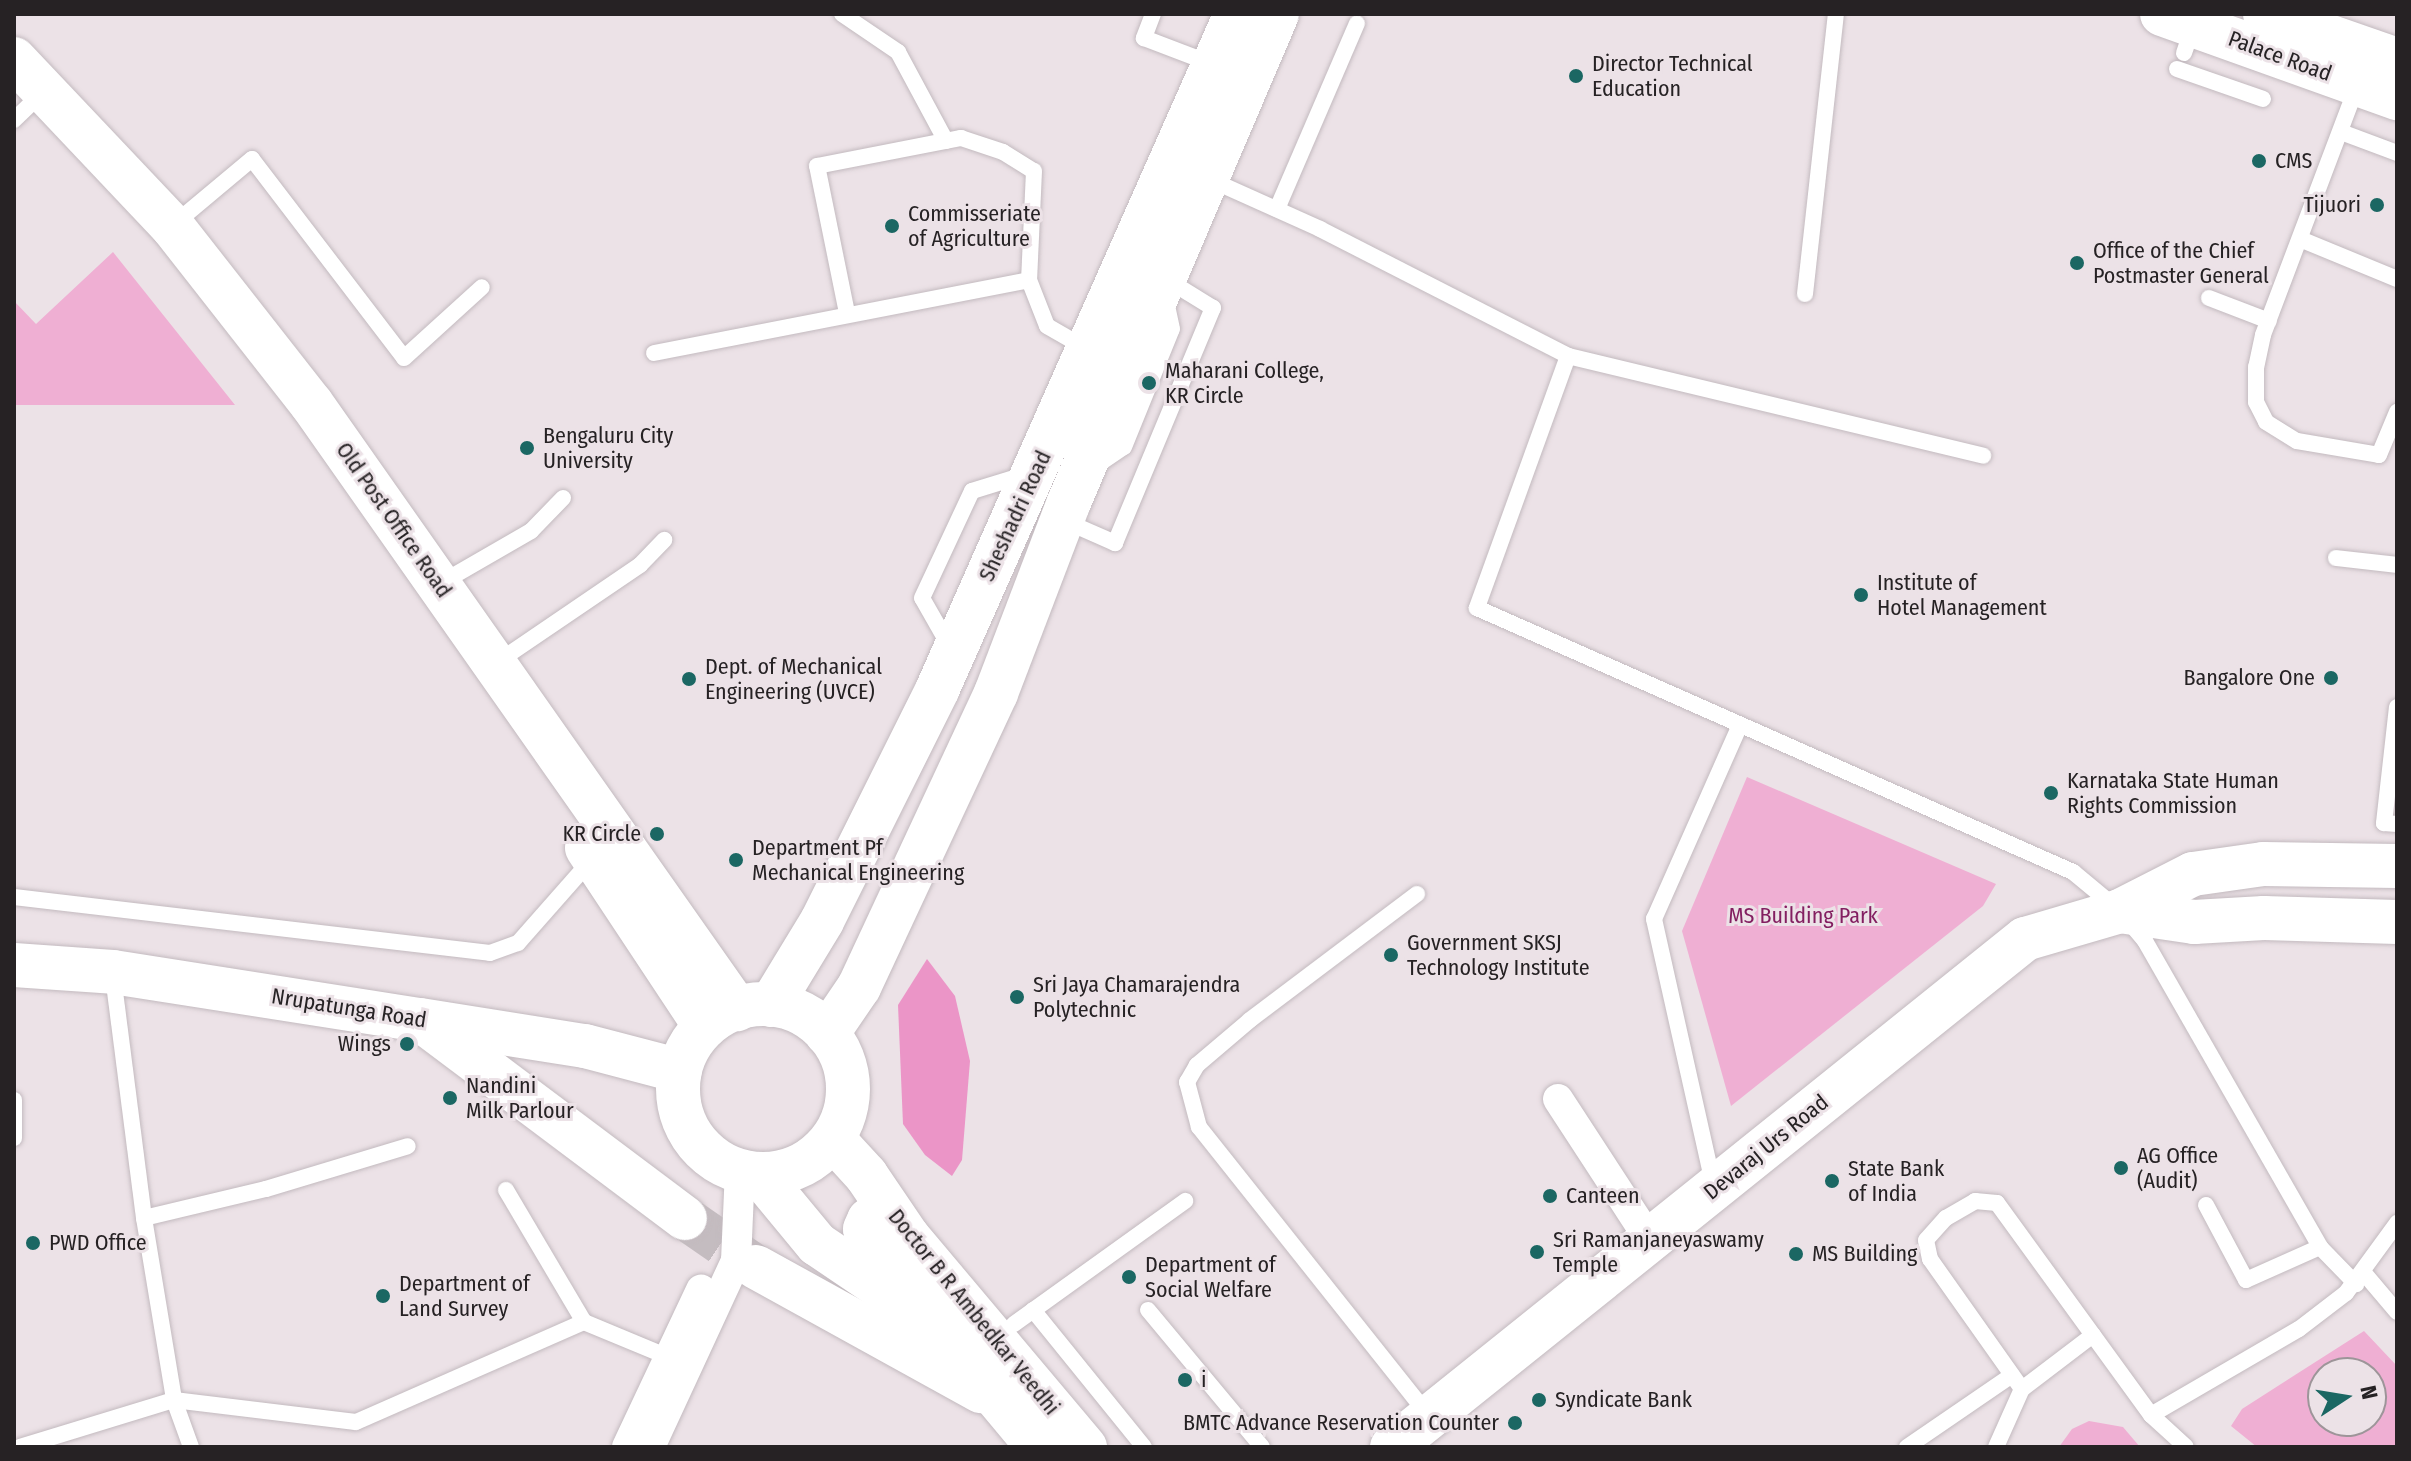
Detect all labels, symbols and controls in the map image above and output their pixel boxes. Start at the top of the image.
street label: Palace Road [2225,25,2335,87]
place label: Director Technical Education [1592,50,1753,102]
marker: Director Technical Education [1567,67,1585,85]
place label: CMS [2275,148,2312,174]
marker: CMS [2250,152,2268,170]
place label: Tijuori [2303,192,2361,218]
marker: Tijuori [2368,196,2386,214]
place label: Commisseriate of Agriculture [908,200,1041,252]
marker: Commisseriate of Agriculture [883,217,901,235]
place label: Office of the Chief Postmaster General [2093,237,2269,288]
marker: Office of the Chief Postmaster General [2068,254,2086,272]
place label: Maharani College, KR Circle [1165,357,1324,408]
marker: Maharani College, KR Circle [1140,374,1158,392]
place label: Bengaluru City University [543,422,673,474]
street label: Old Post Office Road [331,437,457,603]
marker: Bengaluru City University [518,439,536,457]
street label: Sheshadri Road [973,447,1057,585]
place label: Institute of Hotel Management [1877,569,2047,620]
marker: Institute of Hotel Management [1852,586,1870,604]
place label: Dept. of Mechanical Engineering (UVCE) [705,653,882,704]
place label: Bangalore One [2183,665,2315,691]
marker: Bangalore One [2322,669,2340,687]
marker: Dept. of Mechanical Engineering (UVCE) [680,670,698,688]
place label: Karnataka State Human Rights Commission [2067,767,2279,818]
marker: Karnataka State Human Rights Commission [2042,784,2060,802]
place label: KR Circle [562,821,641,847]
marker: KR Circle [648,825,666,843]
place label: Department Pf Mechanical Engineering [752,834,964,886]
marker: Department Pf Mechanical Engineering [727,851,745,869]
park label: MS Building Park [1728,903,1878,929]
place label: Government SKSJ Technology Institute [1407,929,1590,980]
marker: Government SKSJ Technology Institute [1382,946,1400,964]
place label: Sri Jaya Chamarajendra Polytechnic [1033,971,1240,1022]
street label: Nrupatunga Road [270,983,428,1033]
marker: Sri Jaya Chamarajendra Polytechnic [1008,988,1026,1006]
place label: Wings [338,1031,391,1057]
marker: Wings [398,1035,416,1053]
place label: Nandini Milk Parlour [466,1072,574,1124]
marker: Nandini Milk Parlour [441,1089,459,1107]
street label: Devaraj Urs Road [1698,1089,1834,1205]
place label: AG Office (Audit) [2137,1142,2218,1194]
place label: State Bank of India [1848,1155,1944,1206]
marker: AG Office (Audit) [2112,1159,2130,1177]
marker: State Bank of India [1823,1172,1841,1190]
place label: Canteen [1566,1183,1640,1209]
marker: Canteen [1541,1187,1559,1205]
street label: Doctor B R Ambedkar Veedhi [883,1204,1065,1420]
place label: Sri Ramanjaneyaswamy Temple [1553,1226,1764,1278]
place label: PWD Office [49,1230,147,1256]
marker: PWD Office [24,1234,42,1252]
place label: MS Building [1812,1241,1917,1267]
marker: Sri Ramanjaneyaswamy Temple [1528,1243,1546,1261]
marker: MS Building [1787,1245,1805,1263]
place label: Department of Social Welfare [1145,1251,1276,1302]
marker: Department of Social Welfare [1120,1268,1138,1286]
place label: Department of Land Survey [399,1270,530,1322]
marker: Department of Land Survey [374,1287,392,1305]
north arrow [2307,1357,2387,1437]
place label: i [1201,1367,1207,1393]
marker: i [1176,1371,1194,1389]
text: N [2354,1383,2384,1402]
place label: Syndicate Bank [1555,1387,1692,1413]
marker: Syndicate Bank [1530,1391,1548,1409]
place label: BMTC Advance Reservation Counter [1183,1410,1499,1436]
marker: BMTC Advance Reservation Counter [1506,1414,1524,1432]

